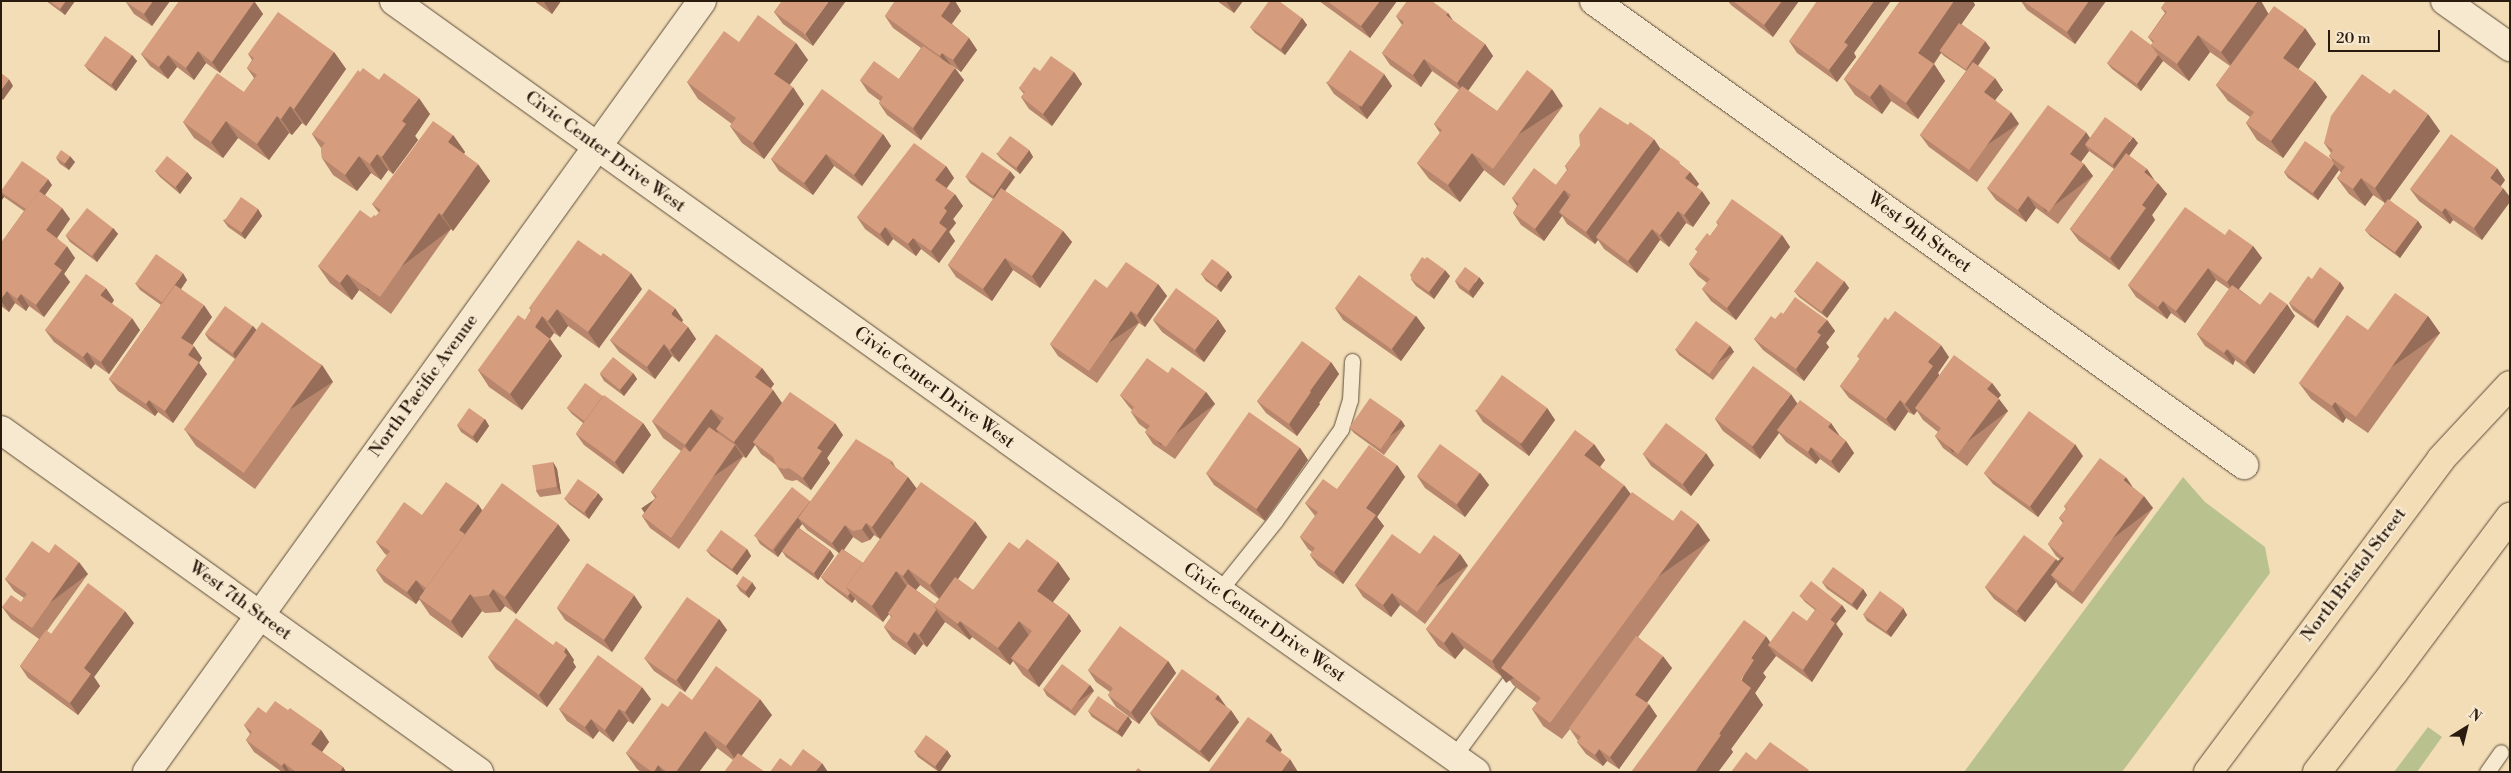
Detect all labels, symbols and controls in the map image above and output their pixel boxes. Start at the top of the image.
scale bar [2331,20,2444,52]
text: 20 m [2336,29,2371,48]
street label: Civic Center Drive West [521,86,689,218]
street label: West 9th Street [1863,188,1975,278]
street label: North Pacific Avenue [365,310,483,462]
street label: Civic Center Drive West [850,322,1018,454]
street label: North Bristol Street [2297,504,2411,646]
street label: West 7th Street [185,557,295,645]
street label: Civic Center Drive West [1179,559,1349,687]
north arrow [2441,703,2491,753]
text: N [2465,705,2485,726]

